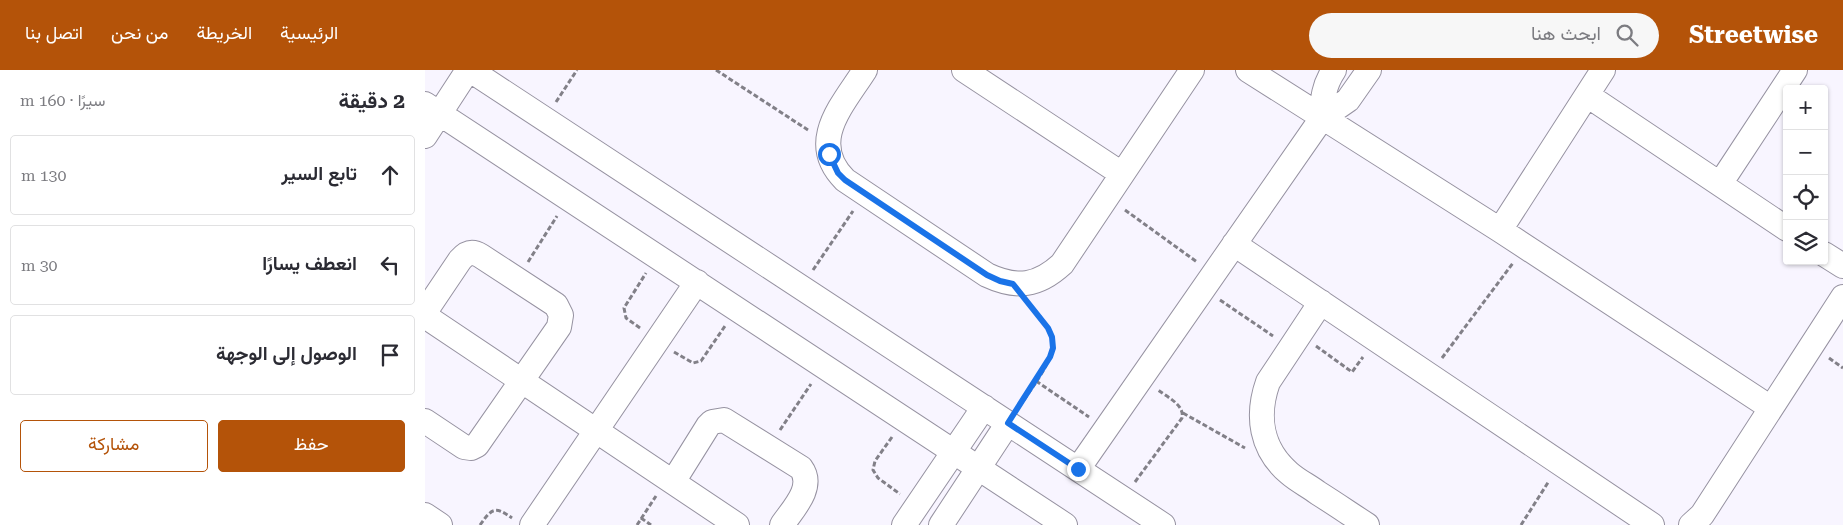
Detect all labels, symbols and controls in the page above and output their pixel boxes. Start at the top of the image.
search box [1309,13,1659,58]
icon: search [1613,21,1641,49]
text: Streetwise [1689,21,1818,49]
text: اتصل بنا [25,22,83,43]
text: من نحن [111,22,168,43]
text: الخريطة [196,22,252,43]
text: الرئيسية [280,22,338,43]
text: ابحث هنا [1531,22,1601,45]
map controls [1783,85,1828,265]
button: + [1783,85,1828,130]
text: 2 دقيقة [338,89,405,113]
text: سيرًا · 160 m [20,91,105,110]
button: − [1783,130,1828,175]
route start [818,143,841,166]
icon: ahead [376,161,404,189]
text: تابع السير [281,162,357,185]
text: 130 m [21,166,67,185]
button: locate [1783,175,1828,220]
button: layers [1783,220,1828,265]
icon: left [376,251,404,279]
text: انعطف يسارًا [262,252,357,275]
text: 30 m [21,256,58,275]
icon: arrive [376,341,404,369]
text: الوصول إلى الوجهة [216,342,357,365]
button: مشاركة [20,420,208,472]
button: حفظ [218,420,405,472]
route end [1067,458,1090,481]

